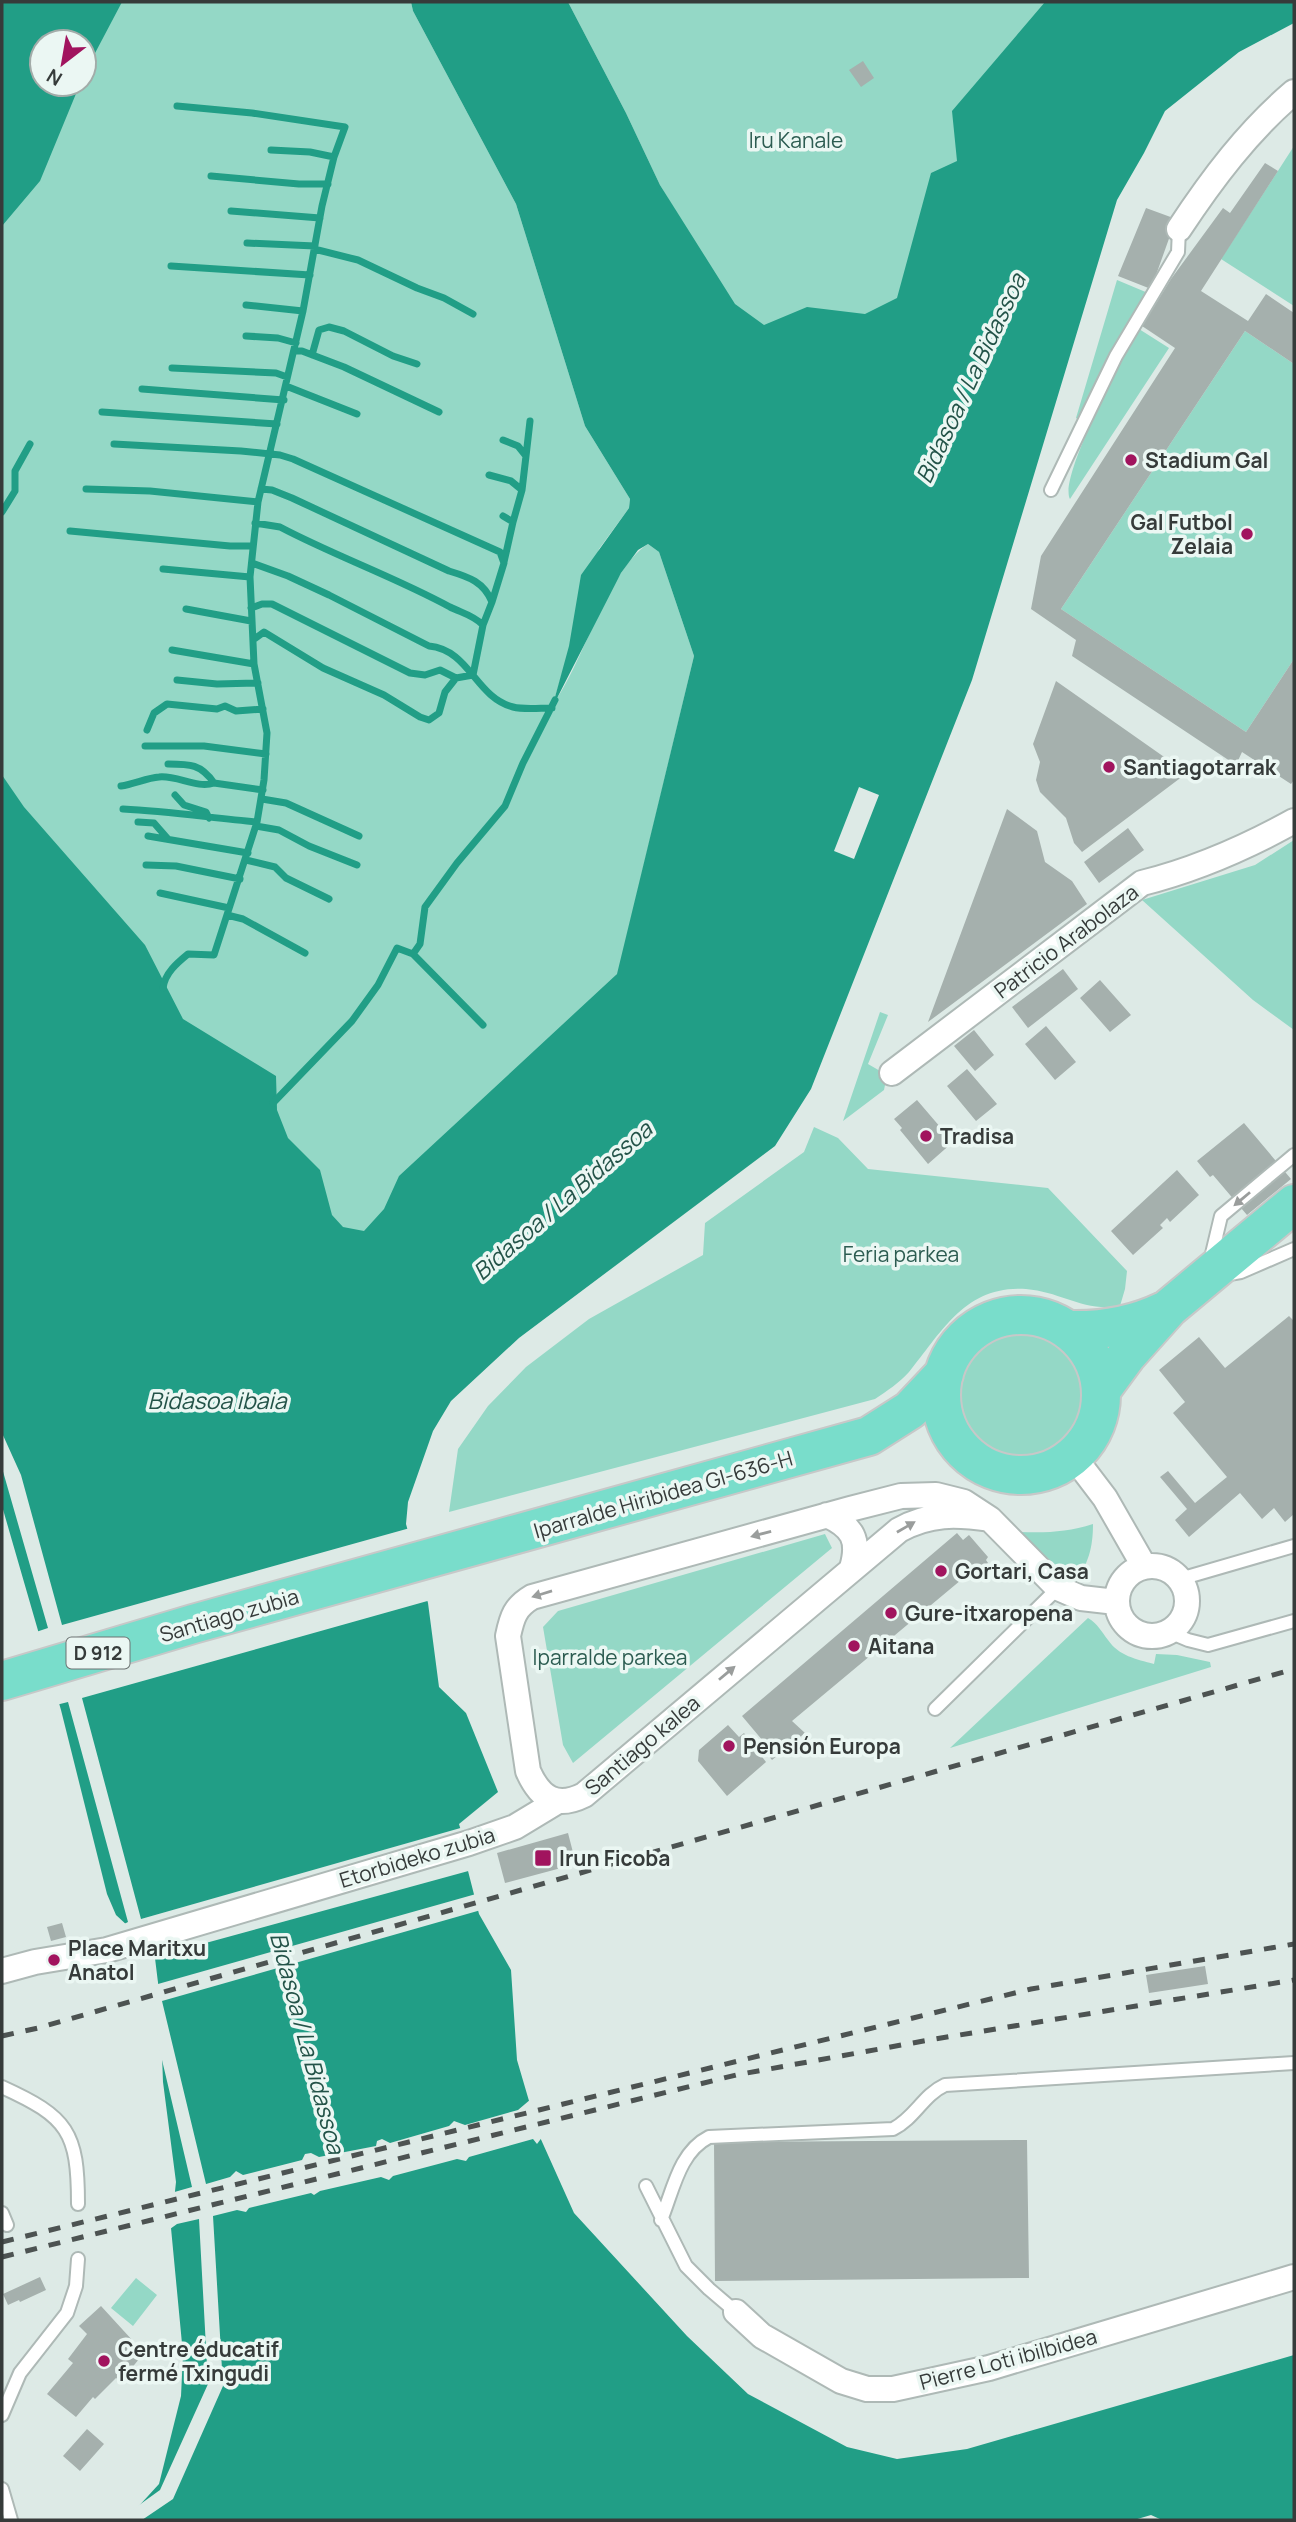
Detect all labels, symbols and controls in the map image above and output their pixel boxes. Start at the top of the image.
north arrow [28,28,98,98]
text: N [42,63,67,92]
park label: Iru Kanale [749,126,843,154]
water label: Bidasoa / La Bidassoa [907,267,1033,488]
place label: Stadium Gal [1145,446,1268,474]
marker: Stadium Gal [1123,452,1139,468]
place label: Gal Futbol Zelaia [1130,508,1233,560]
marker: Gal Futbol Zelaia [1239,526,1255,542]
place label: Santiagotarrak [1123,753,1277,781]
marker: Santiagotarrak [1101,759,1117,775]
street label: Patricio Arabolaza [988,878,1144,1004]
water label: Bidasoa / La Bidassoa [465,1112,659,1287]
place label: Tradisa [940,1122,1014,1150]
marker: Tradisa [918,1128,934,1144]
one-way arrow [1233,1191,1250,1206]
park label: Feria parkea [843,1240,959,1268]
water label: Bidasoa ibaia [148,1384,288,1416]
street label: Iparralde Hiribidea GI-636-H [530,1444,796,1544]
one-way arrow [897,1521,916,1533]
one-way arrow [750,1529,771,1539]
place label: Gortari, Casa [955,1557,1089,1585]
marker: Gortari, Casa [933,1563,949,1579]
street label: Santiago zubia [156,1582,302,1648]
one-way arrow [531,1590,552,1600]
place label: Gure-itxaropena [905,1599,1073,1627]
marker: Gure-itxaropena [883,1605,899,1621]
place label: Aitana [868,1632,934,1660]
road number: D 912 [66,1638,130,1668]
marker: Aitana [846,1638,862,1654]
park label: Iparralde parkea [533,1643,687,1671]
one-way arrow [718,1665,736,1681]
street label: Santiago kalea [579,1689,705,1801]
place label: Pensión Europa [743,1732,901,1760]
marker: Pensión Europa [721,1738,737,1754]
street label: Etorbideko zubia [336,1820,498,1894]
place label: Irun Ficoba [559,1844,670,1872]
marker: Irun Ficoba [533,1848,553,1868]
water label: Bidasoa / La Bidassoa [263,1929,353,2158]
place label: Place Maritxu Anatol [68,1934,206,1986]
marker: Place Maritxu Anatol [46,1952,62,1968]
street label: Pierre Loti ibilbidea [916,2322,1100,2396]
place label: Centre éducatif fermé Txingudi [118,2335,279,2387]
marker: Centre éducatif fermé Txingudi [96,2353,112,2369]

